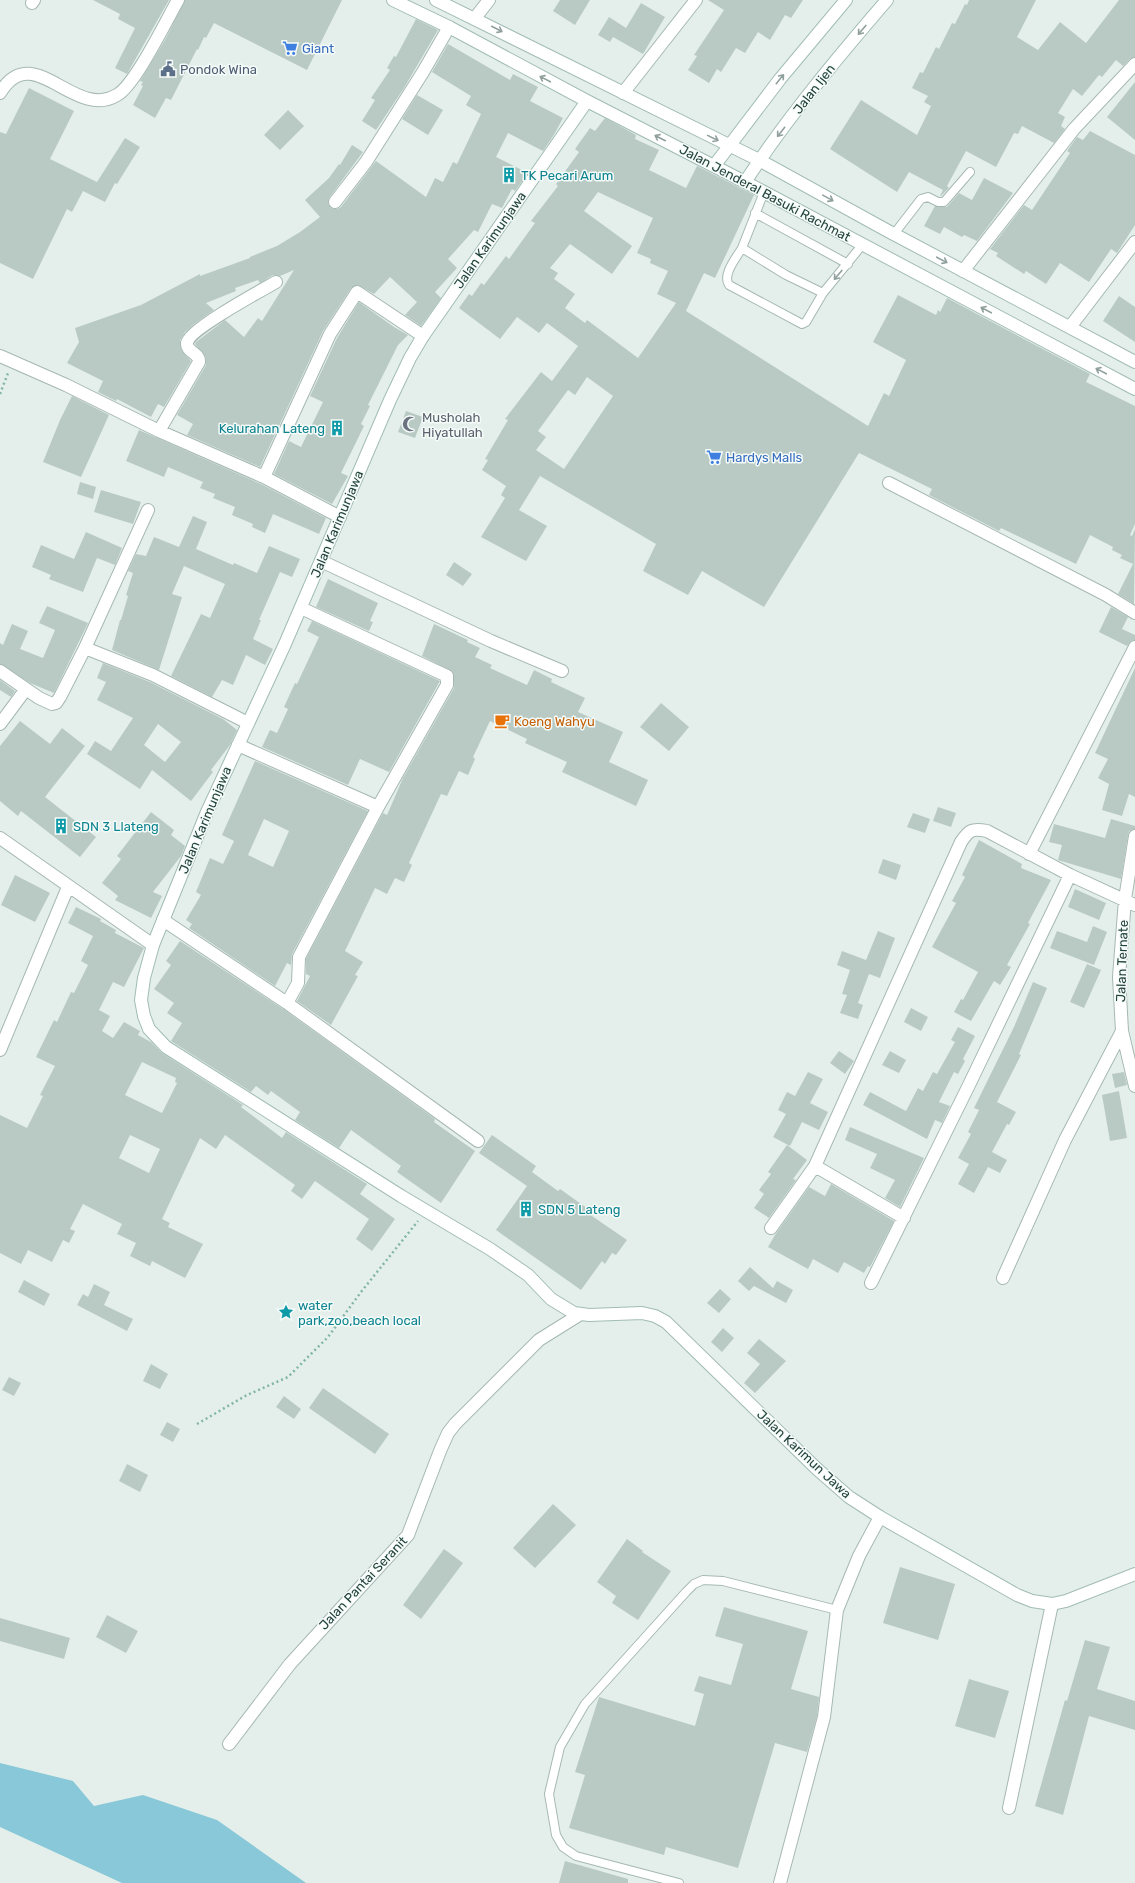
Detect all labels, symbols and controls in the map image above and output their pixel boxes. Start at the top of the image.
one-way arrow [857,24,866,35]
one-way arrow [491,26,503,33]
supermarket icon: Giant [281,39,299,57]
place label: Giant [302,41,334,56]
public building icon: Pondok Wina [159,60,177,78]
street label: Jalan Ijen [790,61,838,117]
place label: Pondok Wina [180,62,257,77]
one-way arrow [539,74,551,82]
one-way arrow [776,74,784,85]
one-way arrow [777,126,785,137]
one-way arrow [654,134,666,142]
one-way arrow [707,135,719,142]
street label: Jalan Jenderal Basuki Rachmat [677,141,853,245]
building icon: TK Pecari Arum [500,166,518,184]
place label: TK Pecari Arum [521,168,613,183]
street label: Jalan Karimunjawa [451,189,529,291]
one-way arrow [822,195,834,202]
one-way arrow [936,257,948,264]
one-way arrow [834,269,843,280]
one-way arrow [980,305,992,313]
one-way arrow [1095,366,1107,374]
place label: Musholah Hiyatullah [422,410,483,440]
mosque icon: Musholah Hiyatullah [401,415,419,433]
building icon: Kelurahan Lateng [328,419,346,437]
place label: Kelurahan Lateng [219,421,325,437]
supermarket icon: Hardys Malls [705,448,723,466]
place label: Hardys Malls [726,450,803,465]
street label: Jalan Karimunjawa [308,468,366,580]
cafe icon: Koeng Wahyu [493,712,511,730]
place label: Koeng Wahyu [514,714,595,730]
street label: Jalan Karimunjawa [176,764,234,876]
building icon: SDN 3 Llateng [52,817,70,835]
place label: SDN 3 Llateng [73,819,159,835]
street label: Jalan Ternate [1113,920,1131,1002]
building icon: SDN 5 Lateng [517,1200,535,1218]
place label: SDN 5 Lateng [538,1202,621,1218]
place label: water park,zoo,beach local [298,1298,421,1328]
place icon: water park,zoo,beach local [277,1303,295,1321]
street label: Jalan Karimun Jawa [754,1407,854,1501]
street label: Jalan Pantai Seranit [316,1533,410,1633]

